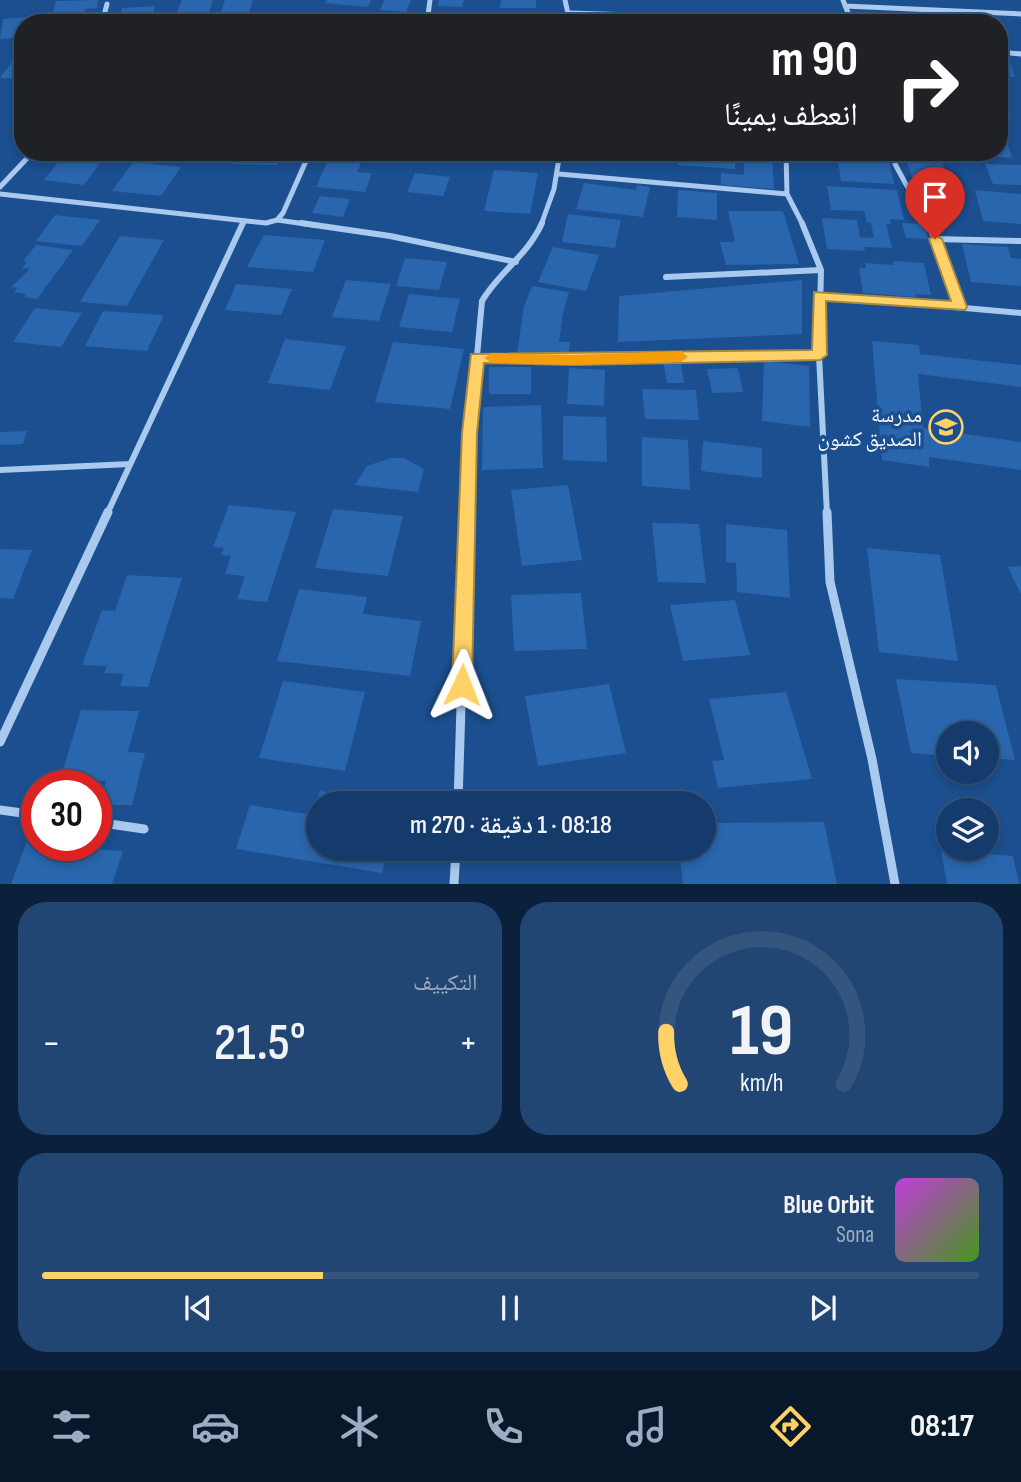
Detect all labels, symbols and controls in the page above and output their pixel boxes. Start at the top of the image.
text: 90 m [771,31,858,90]
icon: right [882,42,973,133]
text: انعطف يمينًا [724,96,858,135]
pin [905,167,965,239]
icon: arrive [916,178,954,216]
place label: مدرسة الصديق كشون [817,403,922,452]
school or university icon: مدرسة الصديق كشون [927,408,965,446]
position arrow [425,648,499,722]
map controls [936,721,999,861]
button: sound [936,721,999,784]
speed limit sign: 30 [21,770,112,861]
button: layers [936,798,999,861]
text: 08:18 · 1 دقيقة · 270 m [410,810,612,841]
text: التكييف [413,969,478,997]
text: 19 [730,989,793,1077]
text: 21.5° [214,1012,306,1075]
text: − [42,1021,61,1066]
text: + [459,1021,478,1066]
text: km/h [740,1068,783,1099]
text: Blue Orbit [783,1190,874,1221]
text: Sona [836,1221,874,1249]
icon: previous [179,1289,217,1327]
icon: pause [491,1289,529,1327]
icon: next [804,1289,842,1327]
icon: filters [47,1402,96,1451]
icon: car [191,1402,240,1451]
icon: climate [335,1402,384,1451]
icon: phone [479,1402,528,1451]
icon: music [622,1402,671,1451]
icon: directions [766,1402,815,1451]
text: 08:17 [910,1407,974,1446]

